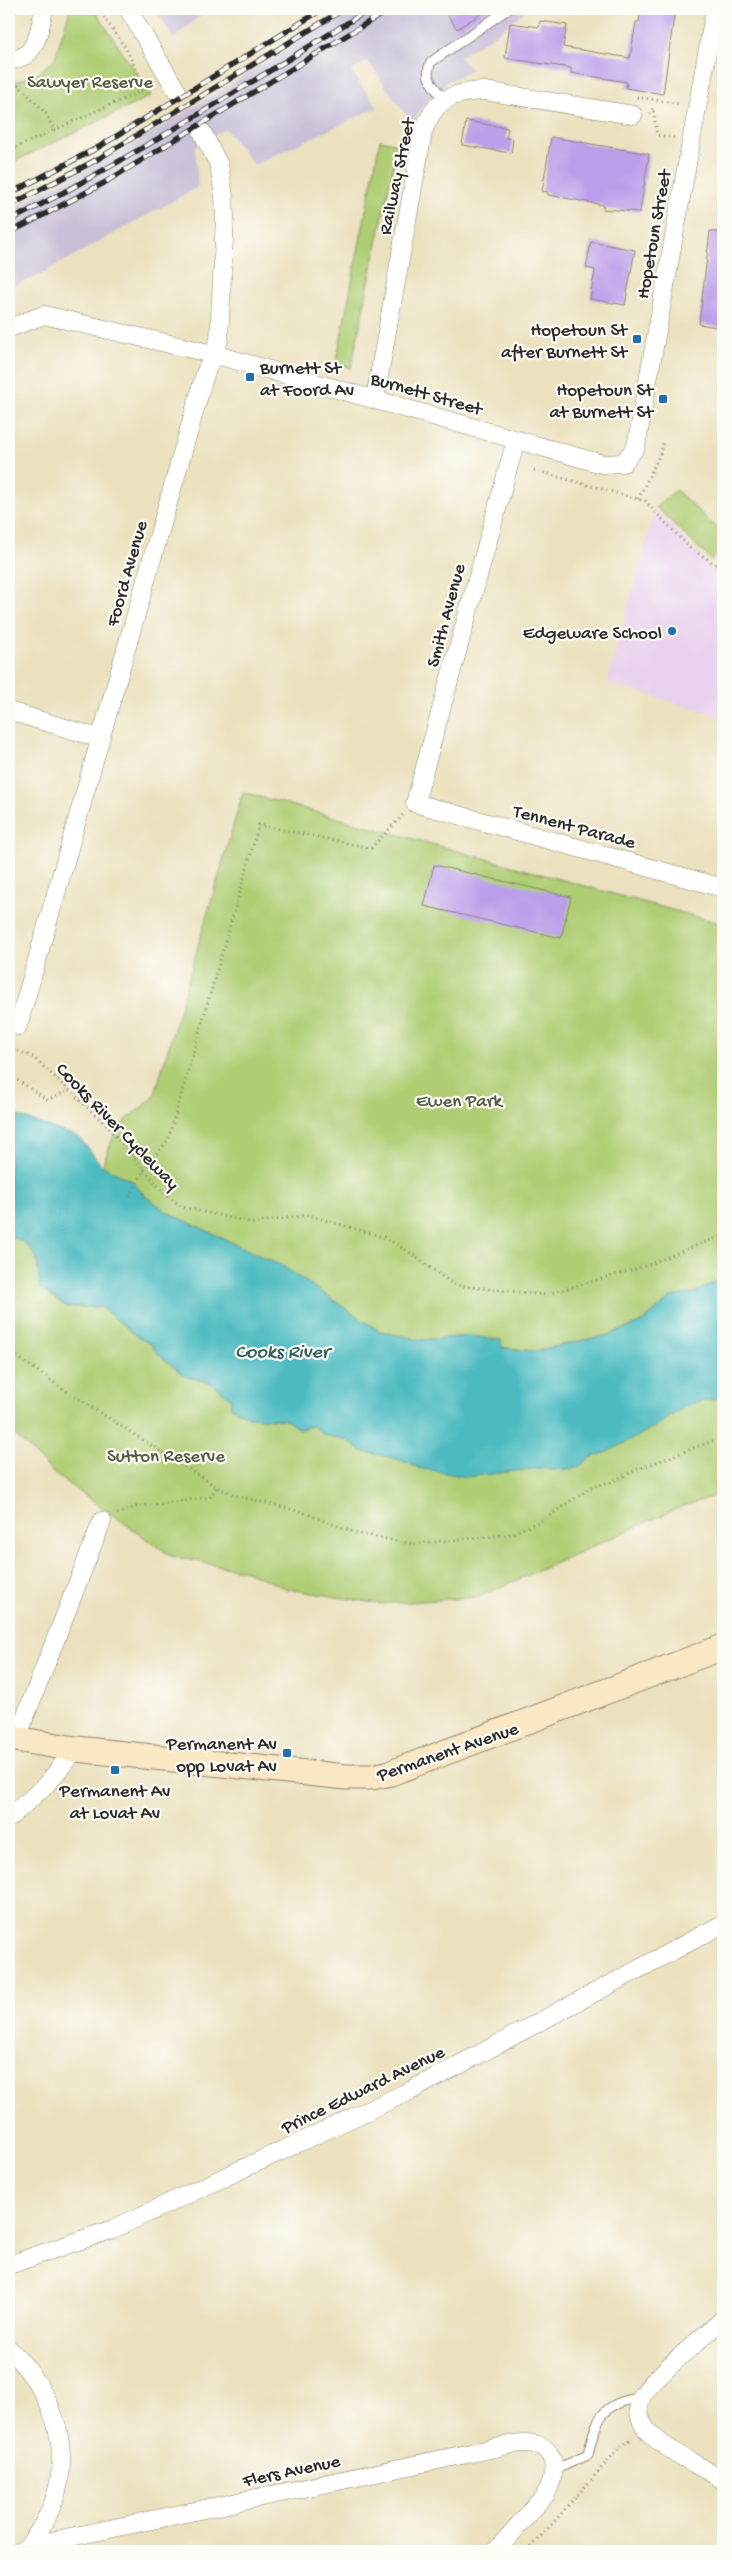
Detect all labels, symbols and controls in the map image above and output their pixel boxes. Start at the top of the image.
park label: Sawyer Reserve [27,72,153,95]
street label: Railway Street [375,114,422,237]
street label: Hopetoun Street [633,166,678,301]
place label: Hopetoun St after Burnett St [501,320,629,365]
marker: Hopetoun St after Burnett St [631,333,643,345]
place label: Burnett St at Foord Av [259,358,354,403]
street label: Burnett Street [367,368,487,423]
marker: Burnett St at Foord Av [244,371,256,383]
place label: Hopetoun St at Burnett St [549,380,655,425]
marker: Hopetoun St at Burnett St [657,393,669,405]
street label: Foord Avenue [102,518,154,630]
street label: Smith Avenue [423,562,472,670]
place label: Edgeware School [523,623,662,646]
marker: Edgeware School [666,625,678,637]
street label: Tennent Parade [510,801,638,856]
street label: Cooks River Cycleway [50,1059,184,1196]
park label: Ewen Park [416,1091,504,1114]
water label: Cooks River [235,1342,333,1365]
park label: Sutton Reserve [107,1446,225,1469]
street label: Permanent Avenue [373,1718,522,1789]
place label: Permanent Av opp Lovat Av [165,1734,277,1779]
marker: Permanent Av opp Lovat Av [281,1747,293,1759]
marker: Permanent Av at Lovat Av [109,1764,121,1776]
place label: Permanent Av at Lovat Av [59,1781,170,1826]
street label: Prince Edward Avenue [277,2042,449,2141]
street label: Flers Avenue [240,2451,343,2494]

